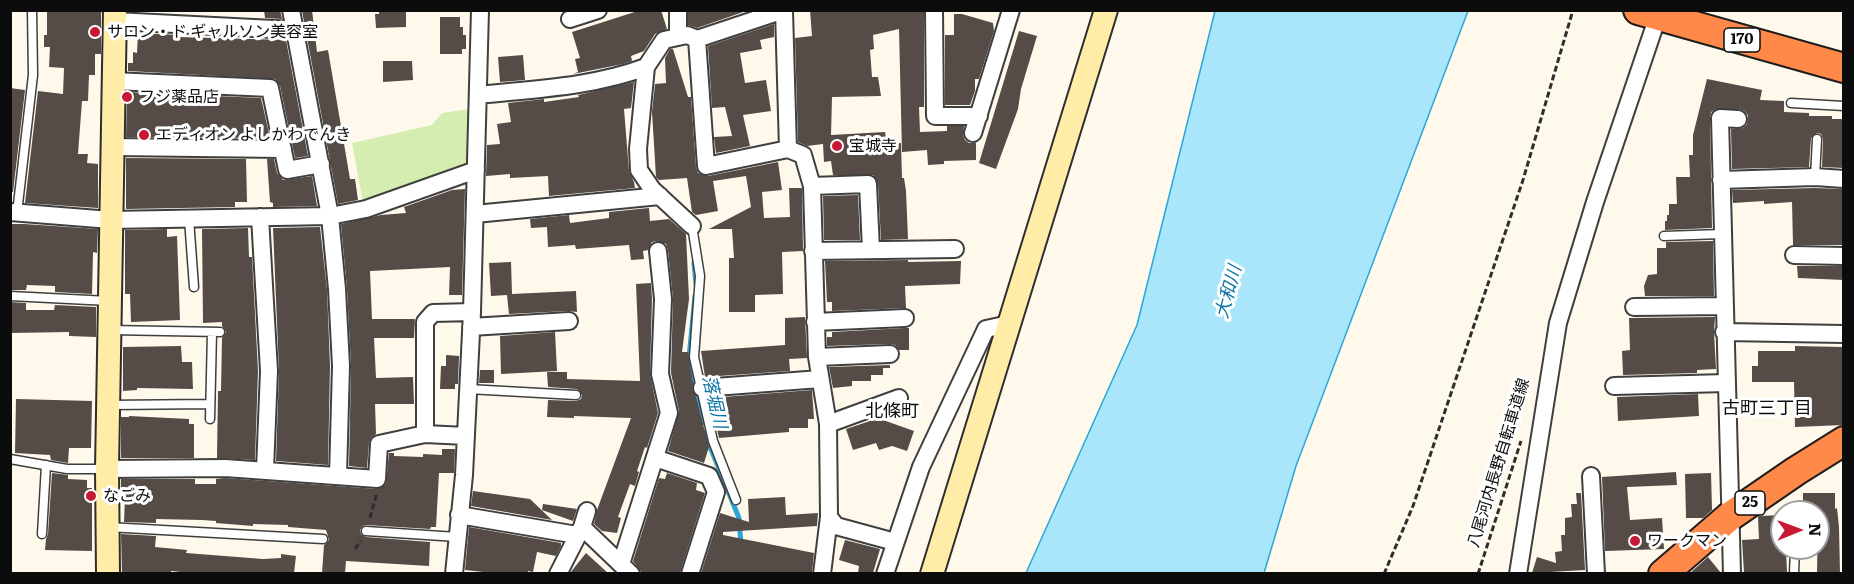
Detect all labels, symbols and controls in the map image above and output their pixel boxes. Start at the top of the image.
place label: サロン・ド ギャルソン美容室 [107,22,318,42]
marker: サロン・ド ギャルソン美容室 [88,25,102,39]
road number: 170 [1724,28,1760,52]
place label: フジ薬品店 [139,87,219,107]
marker: フジ薬品店 [120,90,134,104]
place label: エディオン よしかわでんき [156,125,351,145]
marker: エディオン よしかわでんき [137,128,151,142]
place label: 宝城寺 [849,136,897,156]
marker: 宝城寺 [830,139,844,153]
water label: 大和川 [1212,263,1246,321]
water label: 落堀川 [697,373,731,431]
street label: 八尾河内長野自転車道線 [1464,376,1534,550]
district label: 古町三丁目 [1722,398,1812,420]
district label: 北條町 [865,401,919,423]
place label: なごみ [103,486,151,506]
marker: なごみ [84,489,98,503]
road number: 25 [1735,491,1765,515]
north arrow [1770,500,1830,560]
text: N [1804,523,1828,537]
place label: ワークマン [1647,531,1727,551]
marker: ワークマン [1628,534,1642,548]

